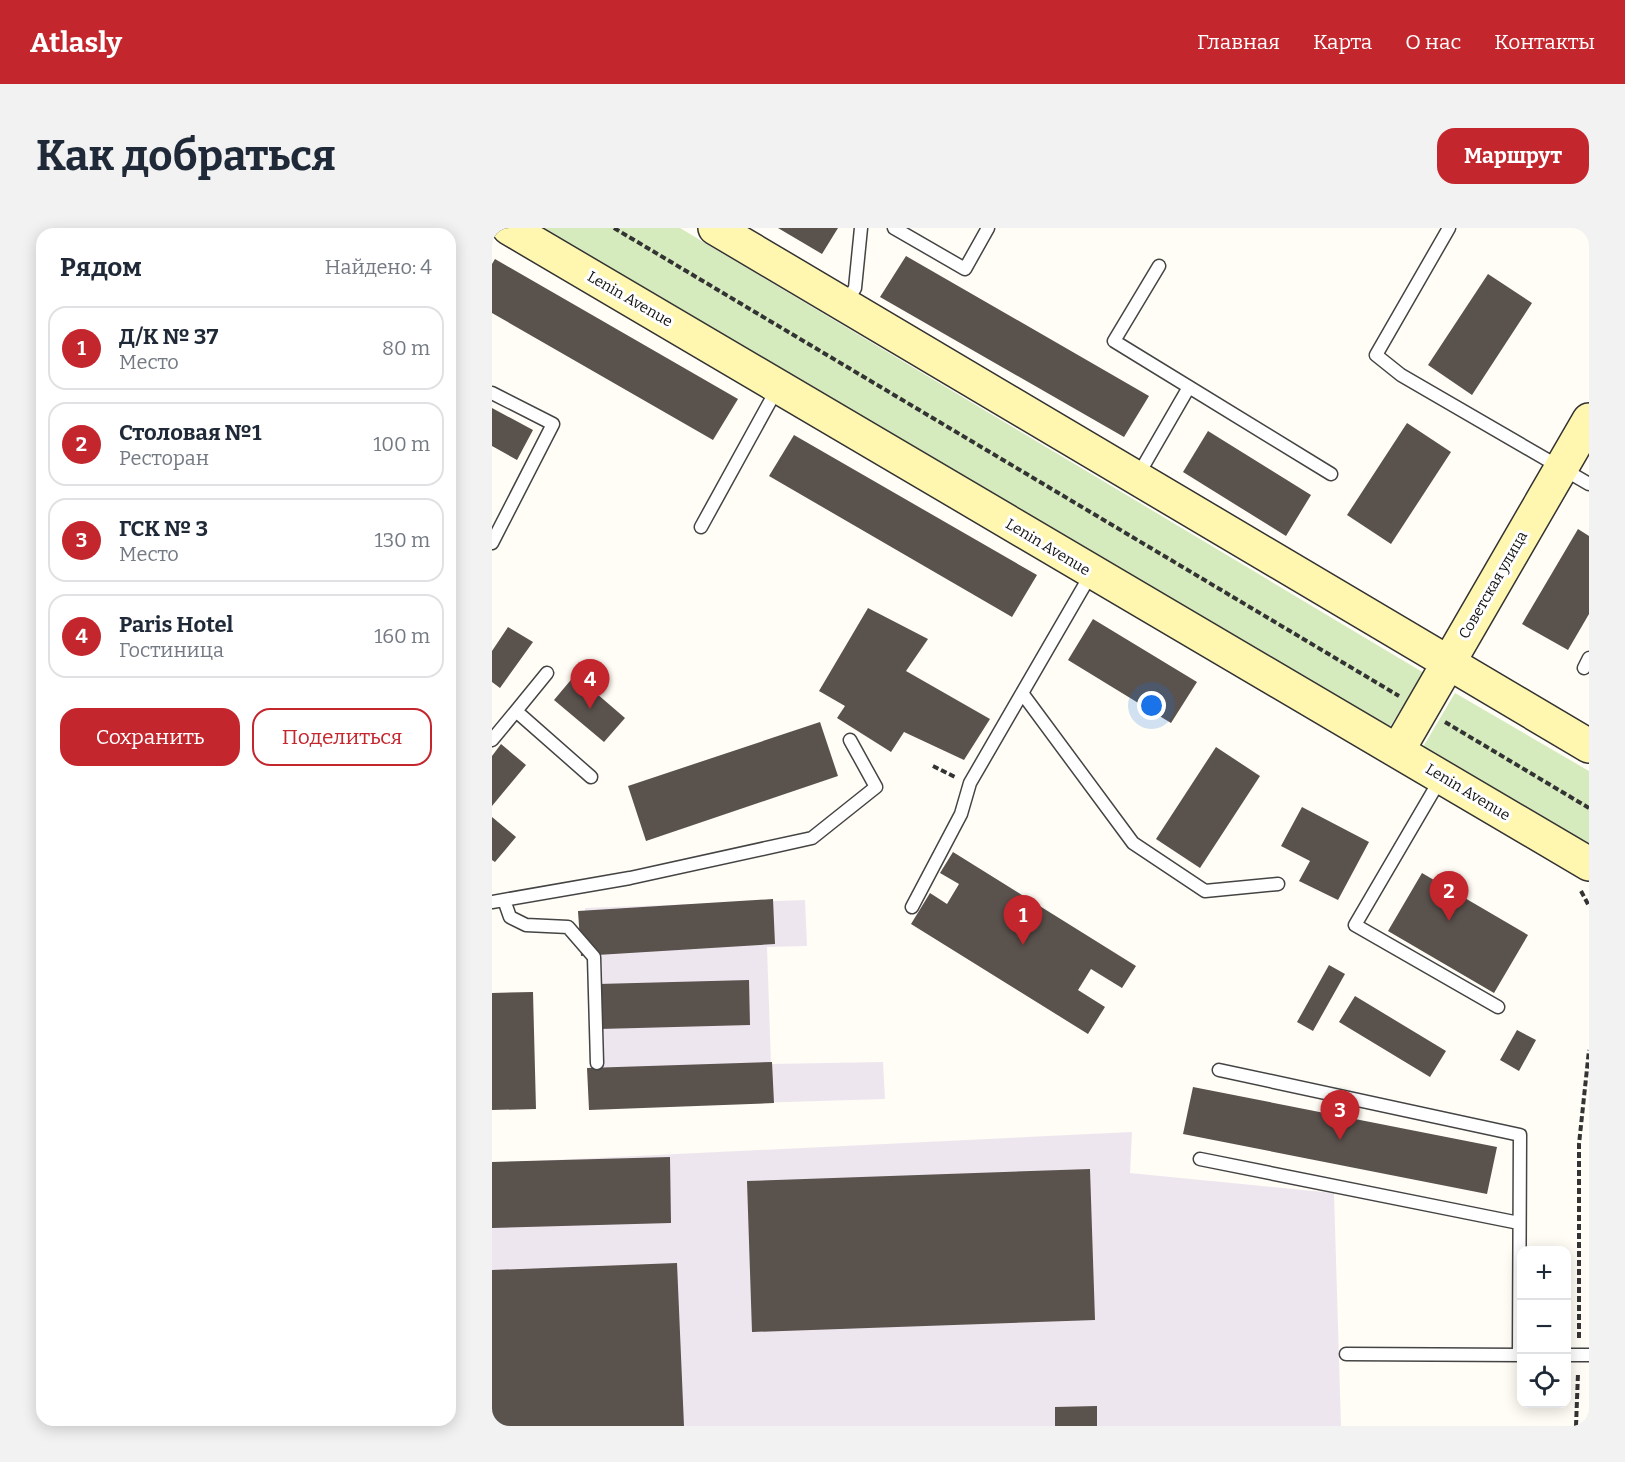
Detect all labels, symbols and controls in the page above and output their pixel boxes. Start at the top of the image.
text: Atlasly [30,26,122,59]
text: Главная [1197,29,1280,55]
text: Карта [1313,29,1372,55]
text: О нас [1405,29,1461,55]
text: Контакты [1494,29,1595,55]
button: Маршрут [1437,128,1589,184]
text: Как добраться [36,131,336,181]
text: Рядом [60,252,142,283]
text: Найдено: 4 [325,255,432,279]
street label: Lenin Avenue [584,267,676,331]
text: Д/К № 37 [119,323,218,350]
text: 1 [77,336,86,360]
text: 80 m [382,336,430,360]
text: Место [119,350,179,374]
text: Столовая №1 [119,419,261,446]
text: 2 [76,432,87,456]
text: 100 m [373,432,430,456]
text: Ресторан [119,446,209,470]
text: ГСК № 3 [119,515,208,542]
street label: Lenin Avenue [1002,515,1094,579]
text: 3 [76,528,87,552]
text: 130 m [375,528,430,552]
street label: Советская улица [1455,528,1531,642]
text: Место [119,542,179,566]
text: Paris Hotel [119,611,233,638]
text: 4 [75,624,88,648]
text: 160 m [374,624,430,648]
text: Гостиница [119,638,224,662]
pin: 4 [570,660,610,709]
your location [1137,691,1166,720]
button: Сохранить [60,708,240,766]
button: Поделиться [252,708,432,766]
street label: Lenin Avenue [1422,760,1514,824]
pin: 2 [1430,872,1468,921]
pin: 1 [1004,896,1042,945]
pin: 3 [1320,1090,1360,1140]
map controls [1517,1246,1571,1408]
button: + [1517,1246,1571,1300]
button: − [1517,1300,1571,1354]
button: locate [1517,1354,1571,1408]

